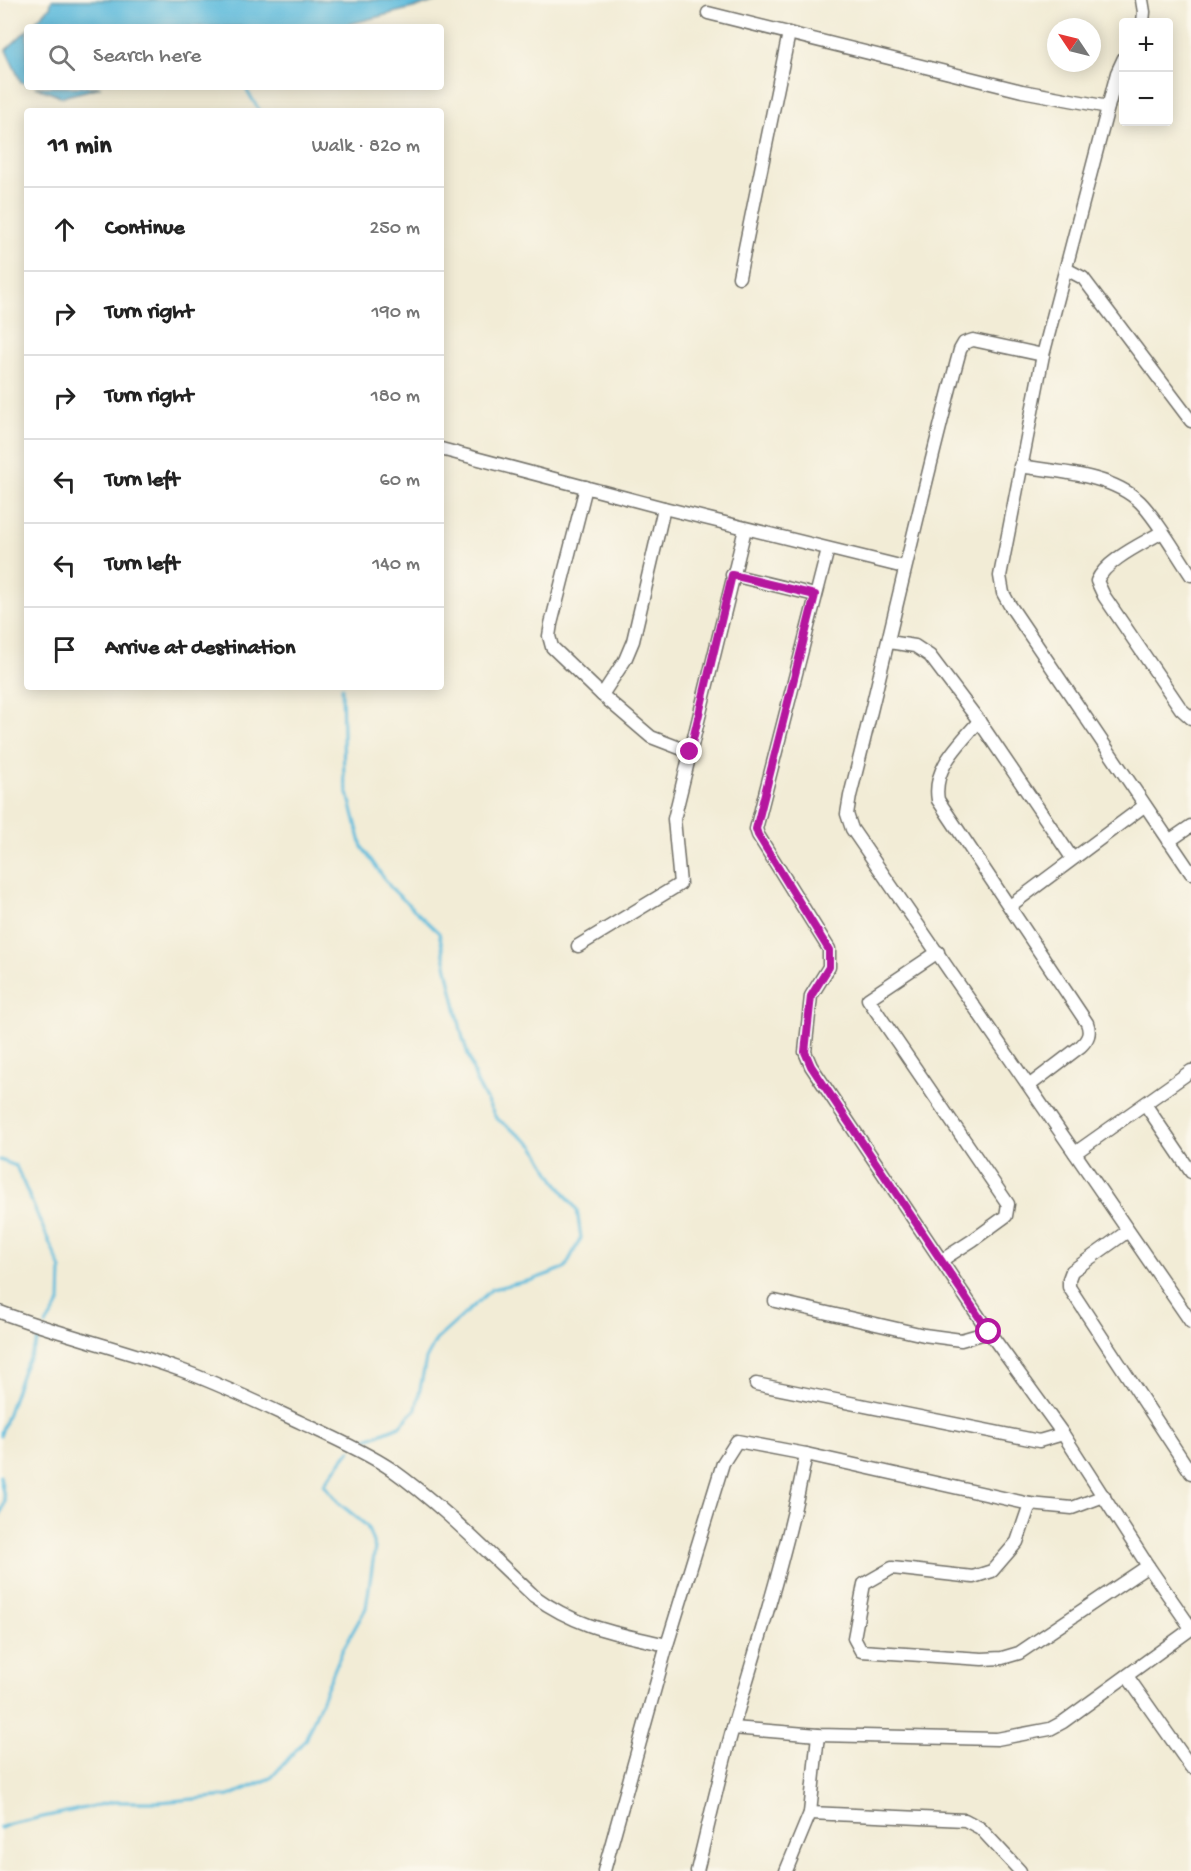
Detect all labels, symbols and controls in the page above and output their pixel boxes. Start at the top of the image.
north arrow [1047,18,1101,72]
map controls [1119,18,1173,126]
button: + [1119,18,1173,72]
search box [24,24,444,90]
icon: search [45,41,78,74]
text: Search here [93,44,201,70]
button: − [1119,72,1173,126]
text: 11 min [48,132,112,163]
text: Walk · 820 m [312,136,420,159]
icon: ahead [48,213,81,246]
text: Continue [105,216,185,242]
text: 250 m [369,218,420,241]
icon: right [48,297,81,330]
text: Turn right [105,300,193,326]
text: 190 m [372,302,420,325]
icon: right [48,381,81,414]
text: Turn right [105,384,193,410]
text: 180 m [371,386,420,409]
icon: left [48,465,81,498]
text: Turn left [105,468,179,494]
text: 60 m [380,470,420,493]
icon: left [48,549,81,582]
text: Turn left [105,552,179,578]
text: 140 m [372,554,420,577]
icon: arrive [48,633,81,666]
text: Arrive at destination [105,636,295,662]
route end [676,738,702,764]
route start [975,1318,1001,1344]

